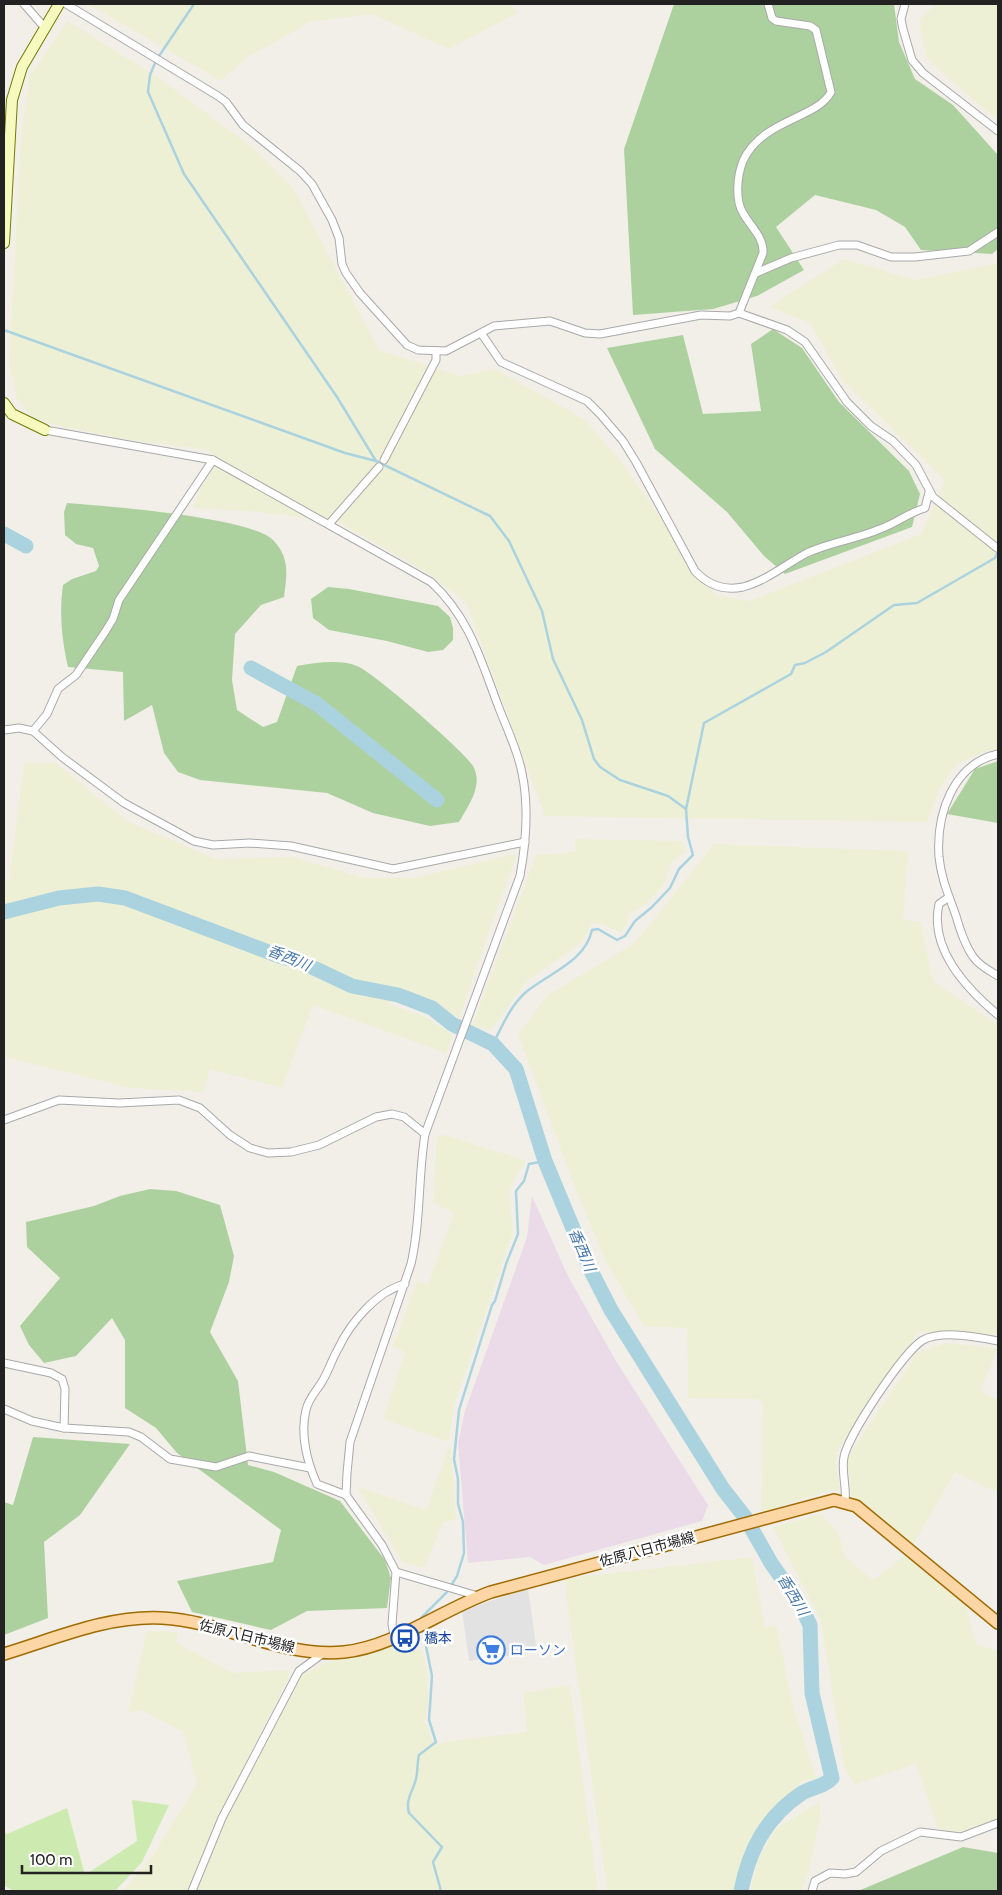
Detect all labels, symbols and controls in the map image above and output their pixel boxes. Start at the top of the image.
water label: 香西川 [265,941,315,976]
water label: 香西川 [565,1226,600,1276]
street label: 佐原八日市場線 [597,1528,697,1570]
water label: 香西川 [774,1571,813,1621]
street label: 佐原八日市場線 [197,1615,297,1657]
bus stop icon: 橋本 [390,1623,420,1653]
place label: 橋本 [424,1629,452,1647]
supermarket icon: ローソン [476,1635,506,1665]
place label: ローソン [510,1641,566,1659]
scale bar [22,1842,151,1874]
text: 100 m [30,1851,72,1869]

